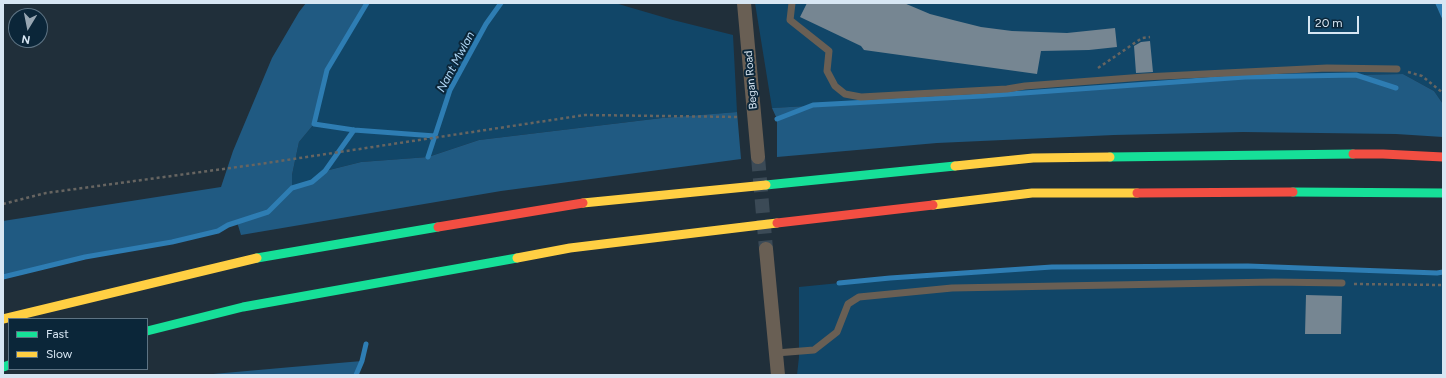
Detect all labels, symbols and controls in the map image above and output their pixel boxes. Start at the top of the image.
north arrow [8,8,48,48]
scale bar [1310,8,1361,34]
text: 20 m [1315,16,1343,30]
water label: Nant Mwlan [434,29,478,95]
text: N [21,32,31,46]
street label: Began Road [742,50,760,110]
legend [8,318,148,370]
text: Fast [46,327,69,341]
text: Slow [46,347,72,361]

